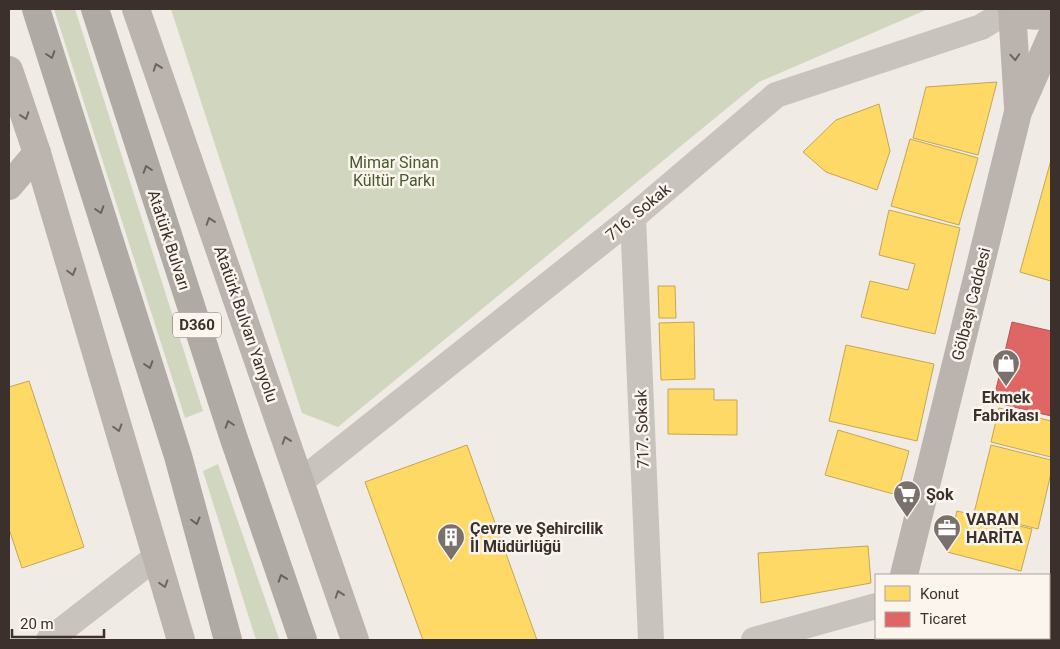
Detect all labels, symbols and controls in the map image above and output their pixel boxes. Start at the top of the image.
one-way arrow [45,50,55,59]
one-way arrow [1009,54,1020,62]
one-way arrow [153,63,163,72]
one-way arrow [19,112,29,120]
park label: Mimar Sinan Kültür Parkı [349,153,439,190]
one-way arrow [142,166,152,174]
street label: 716. Sokak [602,179,675,245]
street label: Atatürk Bulvarı [144,188,194,292]
one-way arrow [94,205,104,214]
one-way arrow [206,217,216,225]
street label: Atatürk Bulvarı Yanyolu [210,243,282,405]
street label: Gölbaşı Caddesi [948,246,994,362]
one-way arrow [66,267,76,275]
road number: D360 [173,312,221,338]
shop icon: Ekmek Fabrikası [991,348,1021,387]
one-way arrow [143,360,153,369]
street label: 717. Sokak [631,388,653,469]
place label: Ekmek Fabrikası [973,388,1039,425]
one-way arrow [225,420,235,429]
one-way arrow [112,423,122,431]
one-way arrow [282,437,292,445]
supermarket icon: Şok [892,479,922,518]
place label: Şok [926,485,954,504]
place label: VARAN HARİTA [966,510,1023,547]
office icon: VARAN HARİTA [932,513,962,552]
one-way arrow [190,516,200,524]
place label: Çevre ve Şehircilik İl Müdürlüğü [470,519,603,556]
building icon: Çevre ve Şehircilik İl Müdürlüğü [436,522,466,561]
one-way arrow [278,574,288,582]
legend [875,574,1050,639]
one-way arrow [158,579,168,587]
text: Konut [920,585,959,603]
one-way arrow [335,590,345,599]
scale bar [12,606,105,638]
text: Ticaret [920,610,967,628]
text: 20 m [20,615,54,633]

